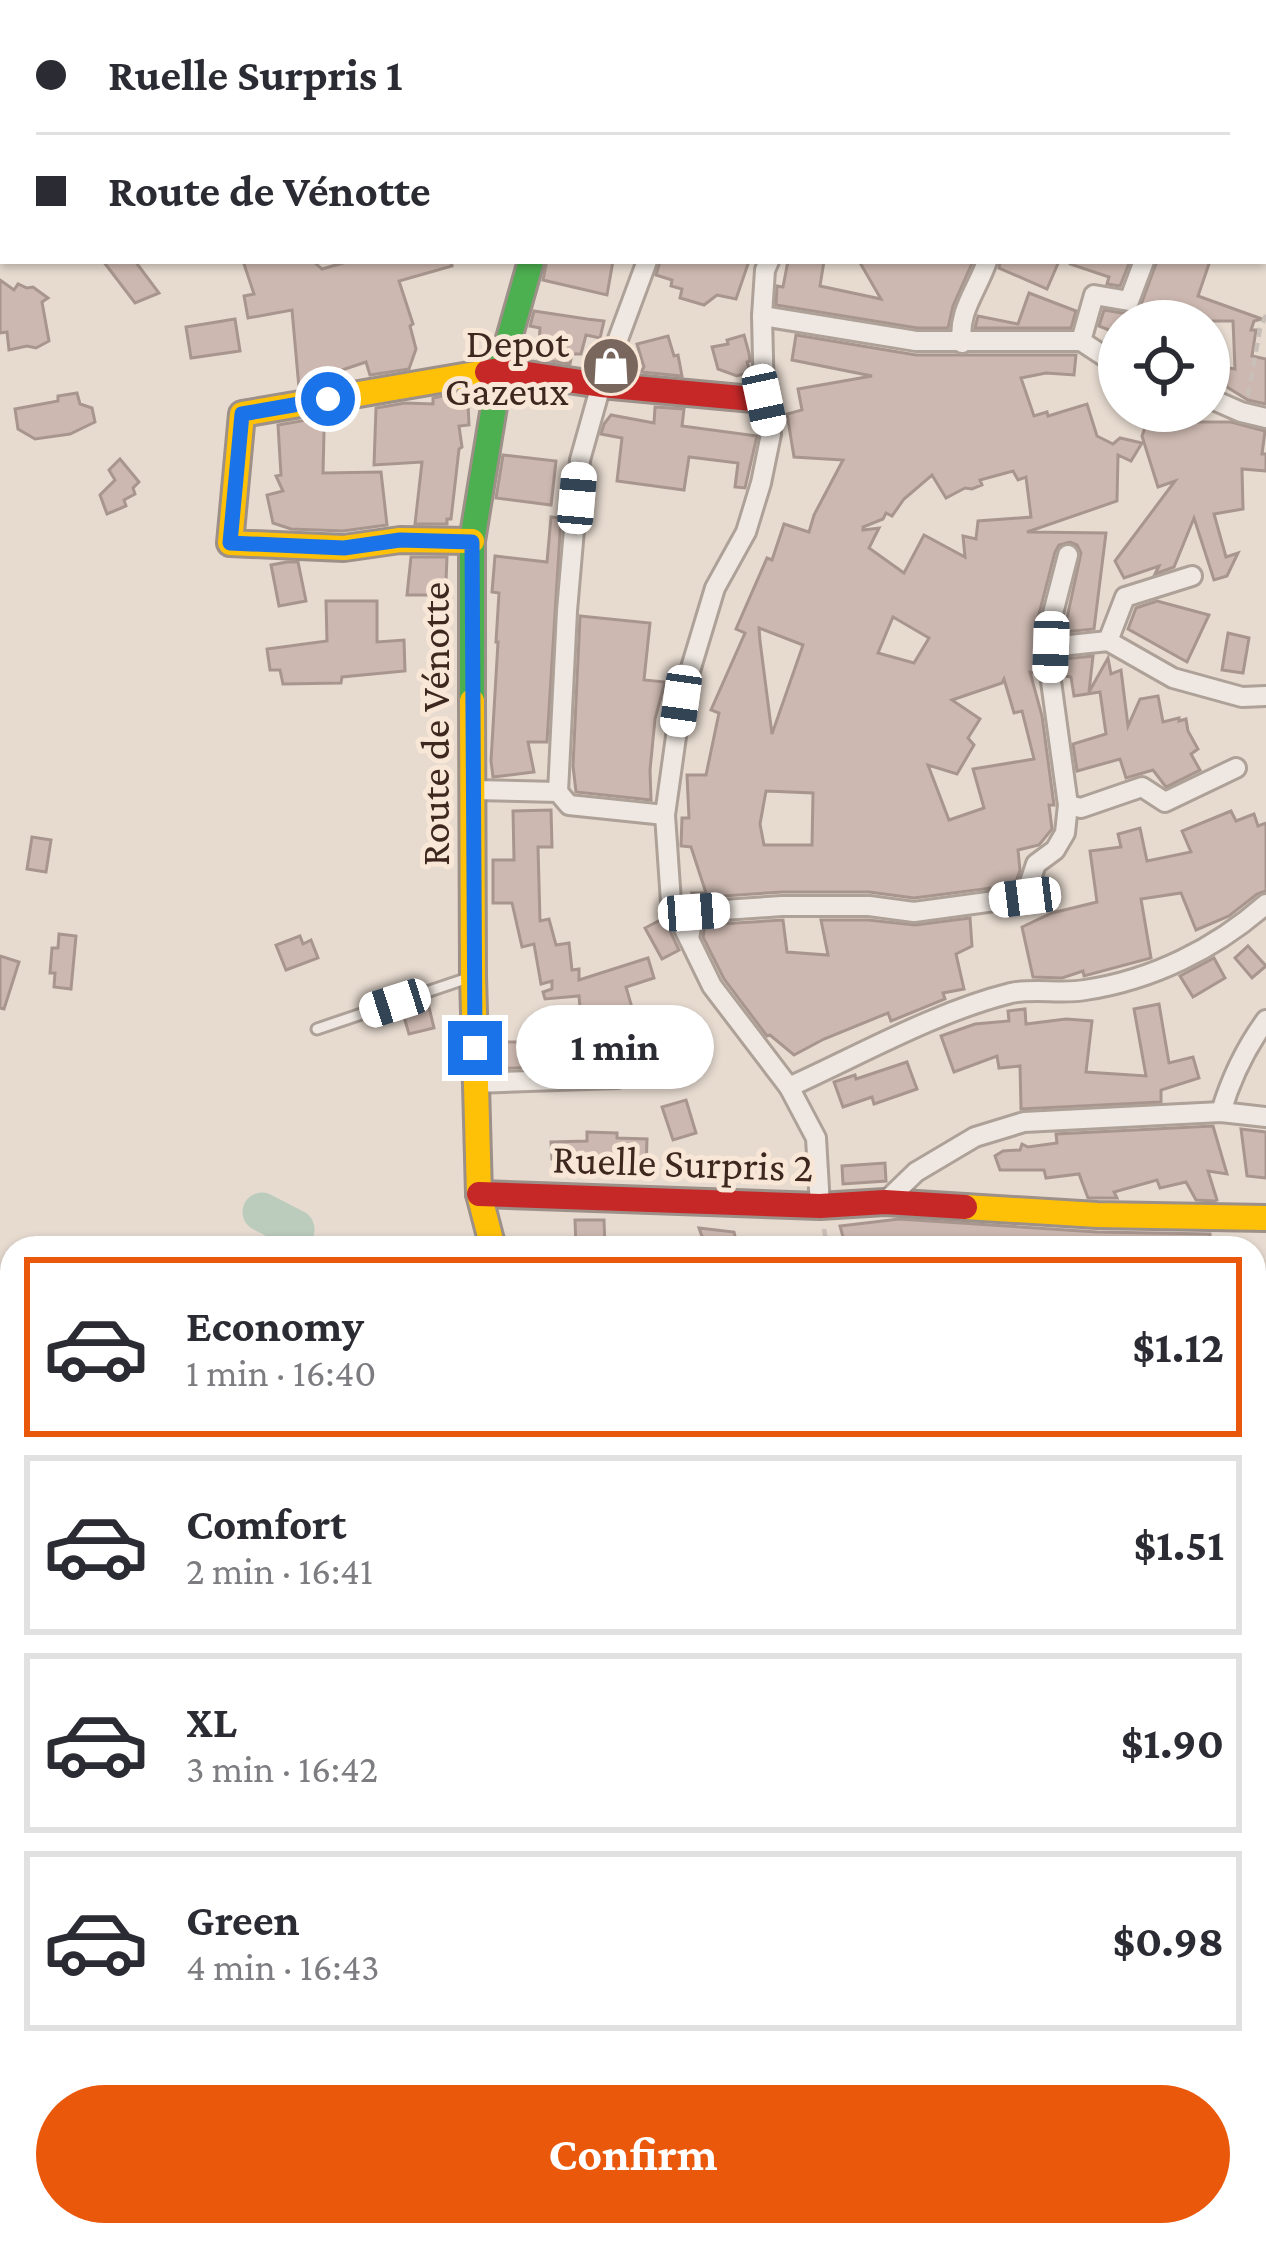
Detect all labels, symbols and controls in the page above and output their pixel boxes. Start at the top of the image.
text: Ruelle Surpris 1 [108,50,403,100]
text: Route de Vénotte [108,166,431,216]
map controls [1098,300,1230,432]
button: locate [1098,300,1230,432]
place label: Depot Gazeux [445,319,570,414]
shop icon: Depot Gazeux [580,335,642,397]
car [739,361,789,439]
route start [301,372,355,426]
car [556,461,598,535]
street label: Route de Vénotte [411,582,458,866]
car [1032,610,1070,684]
car [658,663,704,739]
car [987,875,1063,919]
car [657,892,731,932]
car [355,975,435,1031]
callout: 1 min [517,1006,715,1090]
route end [448,1021,502,1075]
text: 1 min [571,1025,659,1068]
street label: Ruelle Surpris 2 [552,1134,814,1191]
icon: car [42,1293,150,1401]
text: Economy [186,1301,364,1351]
text: $1.12 [1132,1322,1224,1372]
text: 1 min · 16:40 [186,1351,376,1394]
icon: car [42,1491,150,1599]
text: Comfort [186,1499,347,1549]
text: $1.51 [1133,1520,1224,1570]
text: 2 min · 16:41 [186,1549,373,1592]
icon: car [42,1689,150,1797]
text: XL [186,1697,237,1747]
text: $1.90 [1121,1718,1224,1768]
text: 3 min · 16:42 [186,1747,378,1790]
icon: car [42,1887,150,1995]
text: Green [186,1895,300,1945]
text: $0.98 [1112,1916,1224,1966]
text: 4 min · 16:43 [186,1945,379,1988]
button: Confirm [36,2085,1230,2223]

